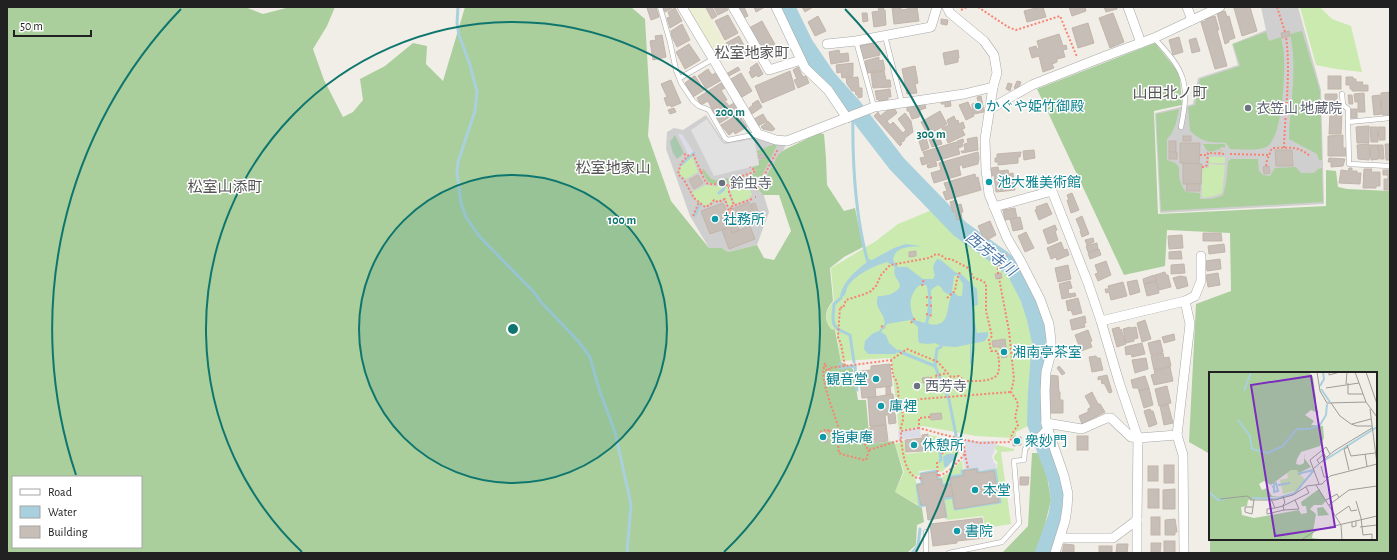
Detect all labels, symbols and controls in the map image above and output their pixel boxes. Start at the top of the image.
scale bar [14,12,91,38]
text: 50 m [20,20,43,32]
district label: 松室地家町 [714,45,790,61]
district label: 山田北ノ町 [1132,84,1208,101]
place label: かぐや姫竹御殿 [986,99,1084,114]
marker: かぐや姫竹御殿 [973,101,983,111]
place label: 衣笠山 地蔵院 [1256,101,1342,116]
marker: 衣笠山 地蔵院 [1243,103,1253,113]
text: 200 m [715,106,745,118]
text: 300 m [916,128,946,140]
district label: 松室地家山 [575,160,651,176]
place label: 池大雅美術館 [997,174,1081,190]
place label: 鈴虫寺 [730,176,772,191]
marker: 池大雅美術館 [984,177,994,187]
marker: 鈴虫寺 [717,178,727,188]
district label: 松室山添町 [187,179,263,195]
place label: 社務所 [723,212,765,227]
text: 100 m [608,214,636,226]
marker: 社務所 [710,214,720,224]
water label: 西芳寺川 [963,229,1021,280]
centre of rings [506,322,520,336]
place label: 湘南亭茶室 [1012,345,1082,360]
marker: 湘南亭茶室 [999,347,1009,357]
place label: 観音堂 [826,372,868,387]
inset map [1209,372,1377,540]
marker: 観音堂 [871,374,881,384]
place label: 西芳寺 [925,379,967,394]
marker: 西芳寺 [912,381,922,391]
place label: 庫裡 [889,399,917,414]
marker: 庫裡 [876,401,886,411]
place label: 指東庵 [831,429,873,445]
marker: 指東庵 [818,432,828,442]
place label: 衆妙門 [1025,434,1067,449]
marker: 衆妙門 [1012,436,1022,446]
place label: 休憩所 [922,437,964,453]
marker: 休憩所 [909,440,919,450]
legend [12,476,142,548]
place label: 本堂 [983,483,1011,498]
marker: 本堂 [970,485,980,495]
text: Road [48,486,72,498]
text: Water [48,506,77,518]
place label: 書院 [965,524,993,539]
text: Building [48,526,88,538]
marker: 書院 [952,526,962,536]

